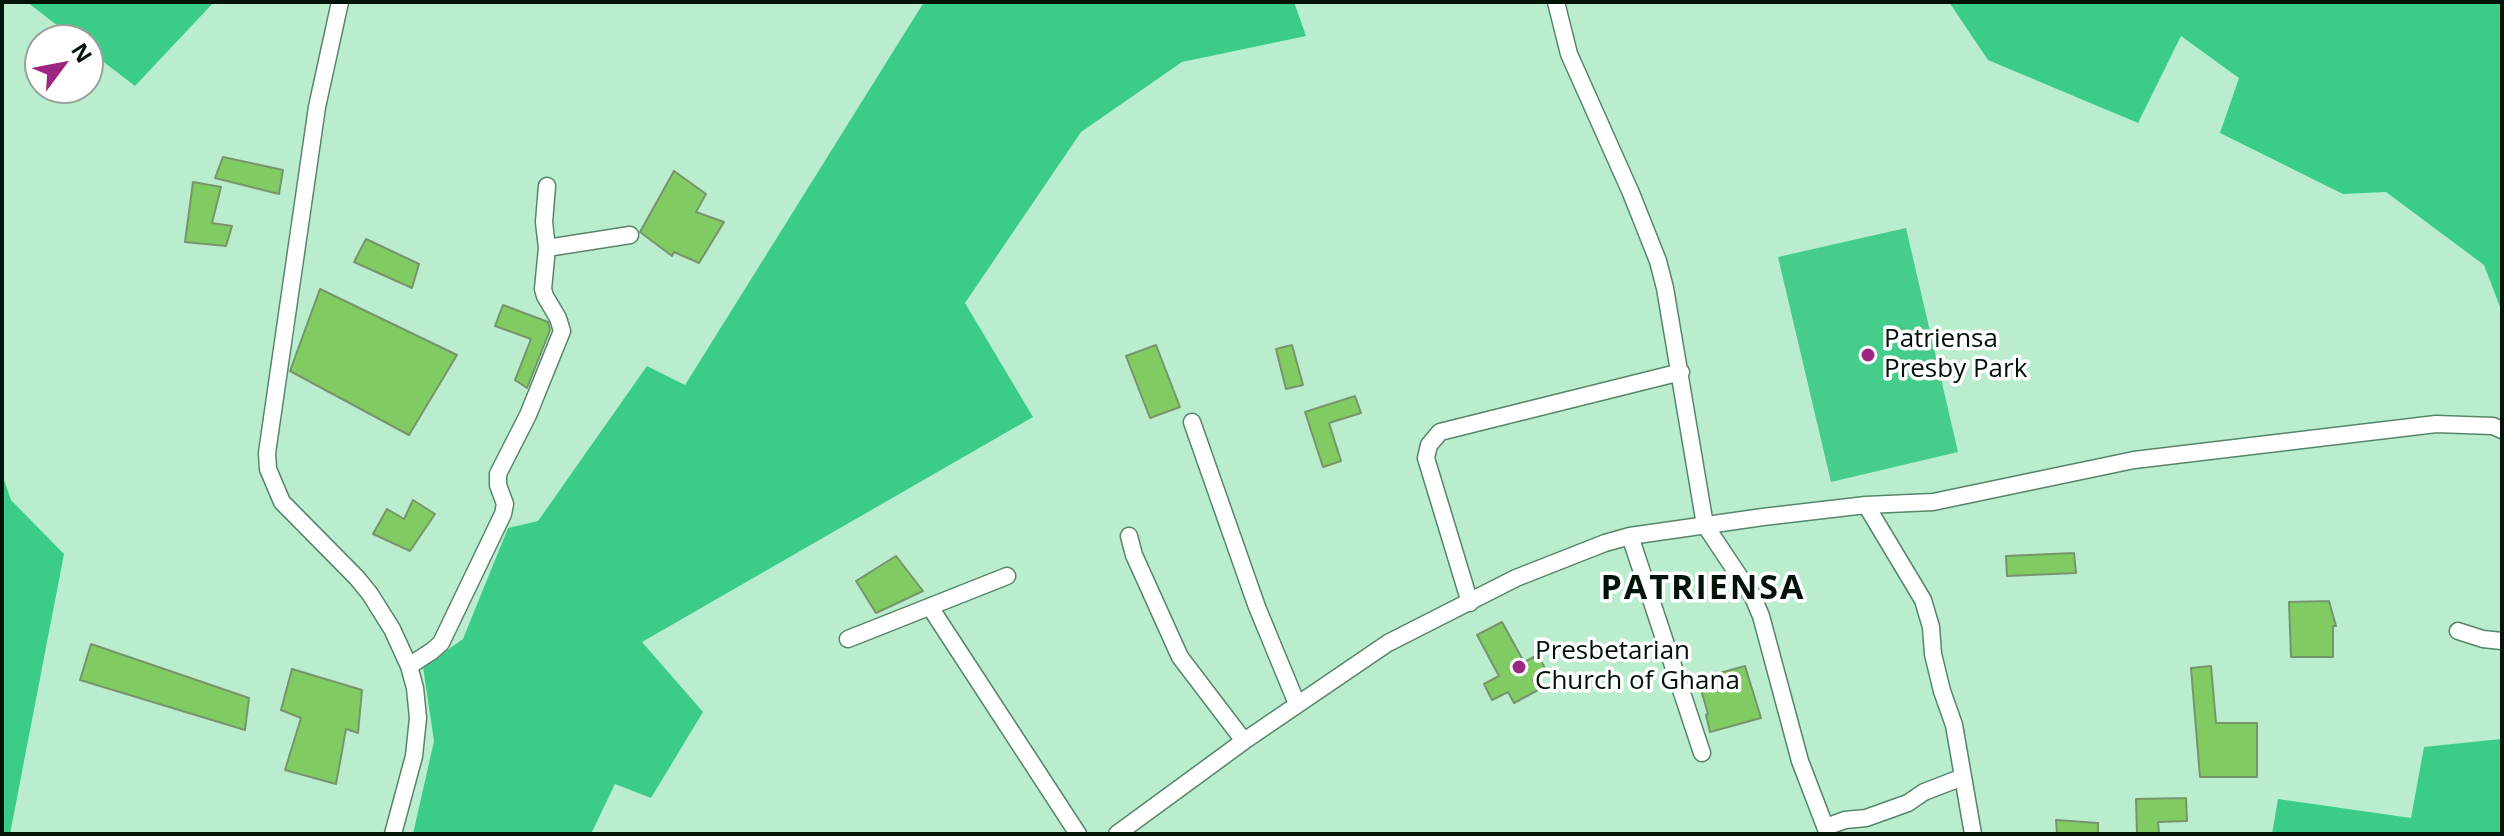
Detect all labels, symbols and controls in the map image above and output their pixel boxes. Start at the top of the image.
north arrow [24,24,104,104]
text: N [65,37,100,68]
place label: Patriensa Presby Park [1884,324,2027,386]
marker: Patriensa Presby Park [1859,346,1877,364]
district label: PATRIENSA [1600,569,1806,609]
place label: Presbetarian Church of Ghana [1535,636,1740,698]
marker: Presbetarian Church of Ghana [1510,658,1528,676]

